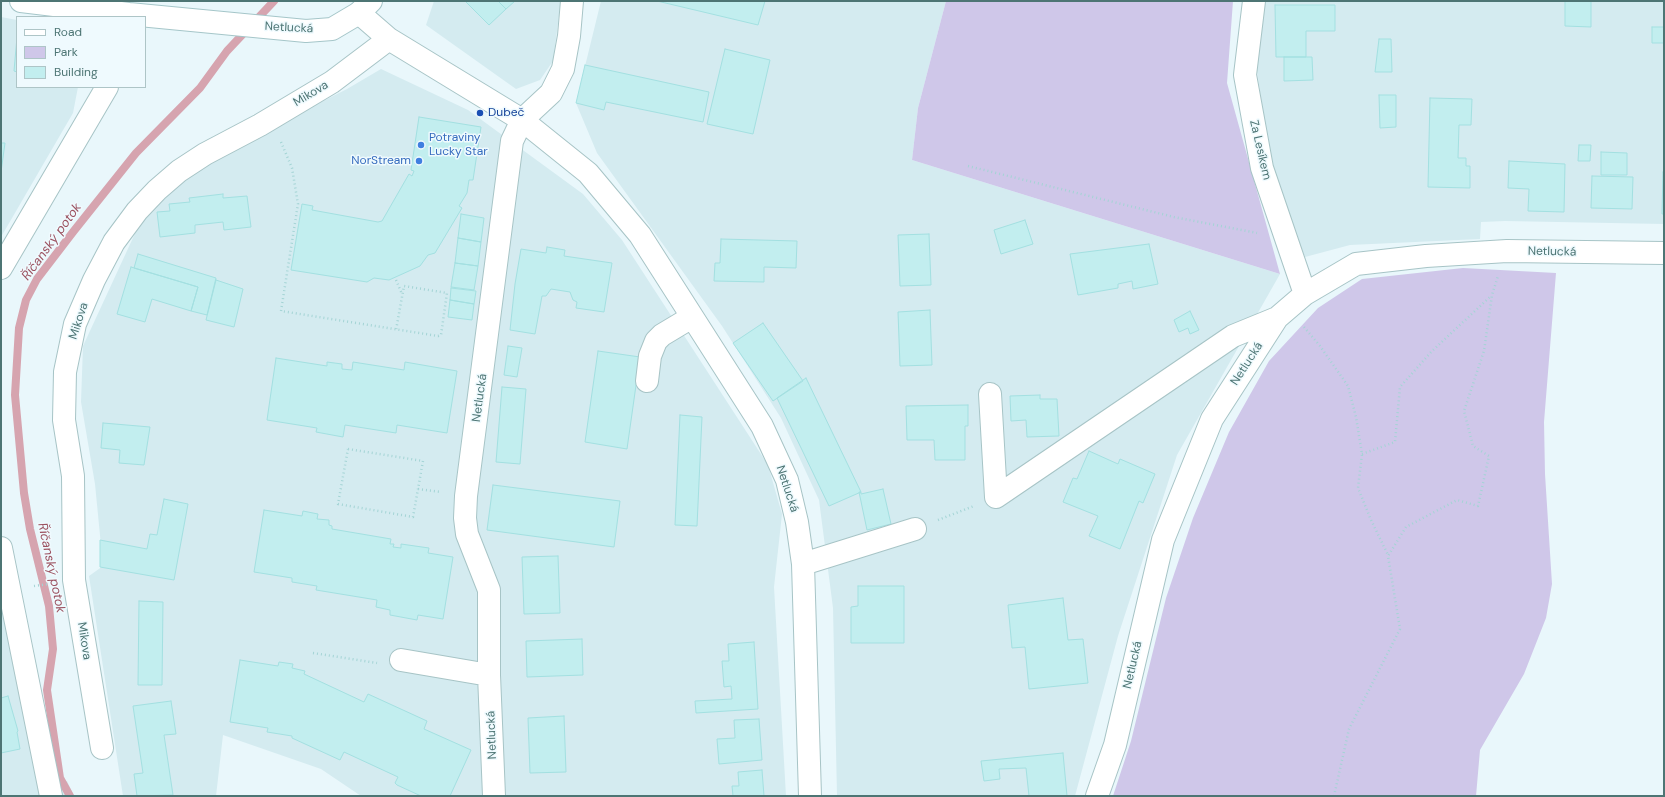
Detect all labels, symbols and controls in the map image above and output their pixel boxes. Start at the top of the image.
legend [16,16,146,88]
street label: Netlucká [264,20,314,36]
text: Road [54,24,82,40]
text: Park [54,44,78,60]
text: Building [54,64,98,80]
street label: Mikova [291,78,331,110]
place label: Dubeč [488,106,524,120]
marker: Dubeč [475,108,485,118]
street label: Za Lesíkem [1246,119,1274,181]
place label: Potraviny Lucky Star [429,131,488,159]
marker: Potraviny Lucky Star [416,140,426,150]
place label: NorStream [351,154,411,168]
marker: NorStream [414,156,424,166]
water label: Říčanský potok [19,200,85,284]
street label: Netlucká [1528,244,1576,260]
street label: Mikova [66,301,92,341]
street label: Netlucká [1228,340,1266,388]
street label: Netlucká [469,373,491,423]
street label: Netlucká [773,464,801,514]
water label: Říčanský potok [34,522,68,614]
street label: Mikova [74,621,94,661]
street label: Netlucká [1121,640,1145,690]
street label: Netlucká [484,710,500,760]

